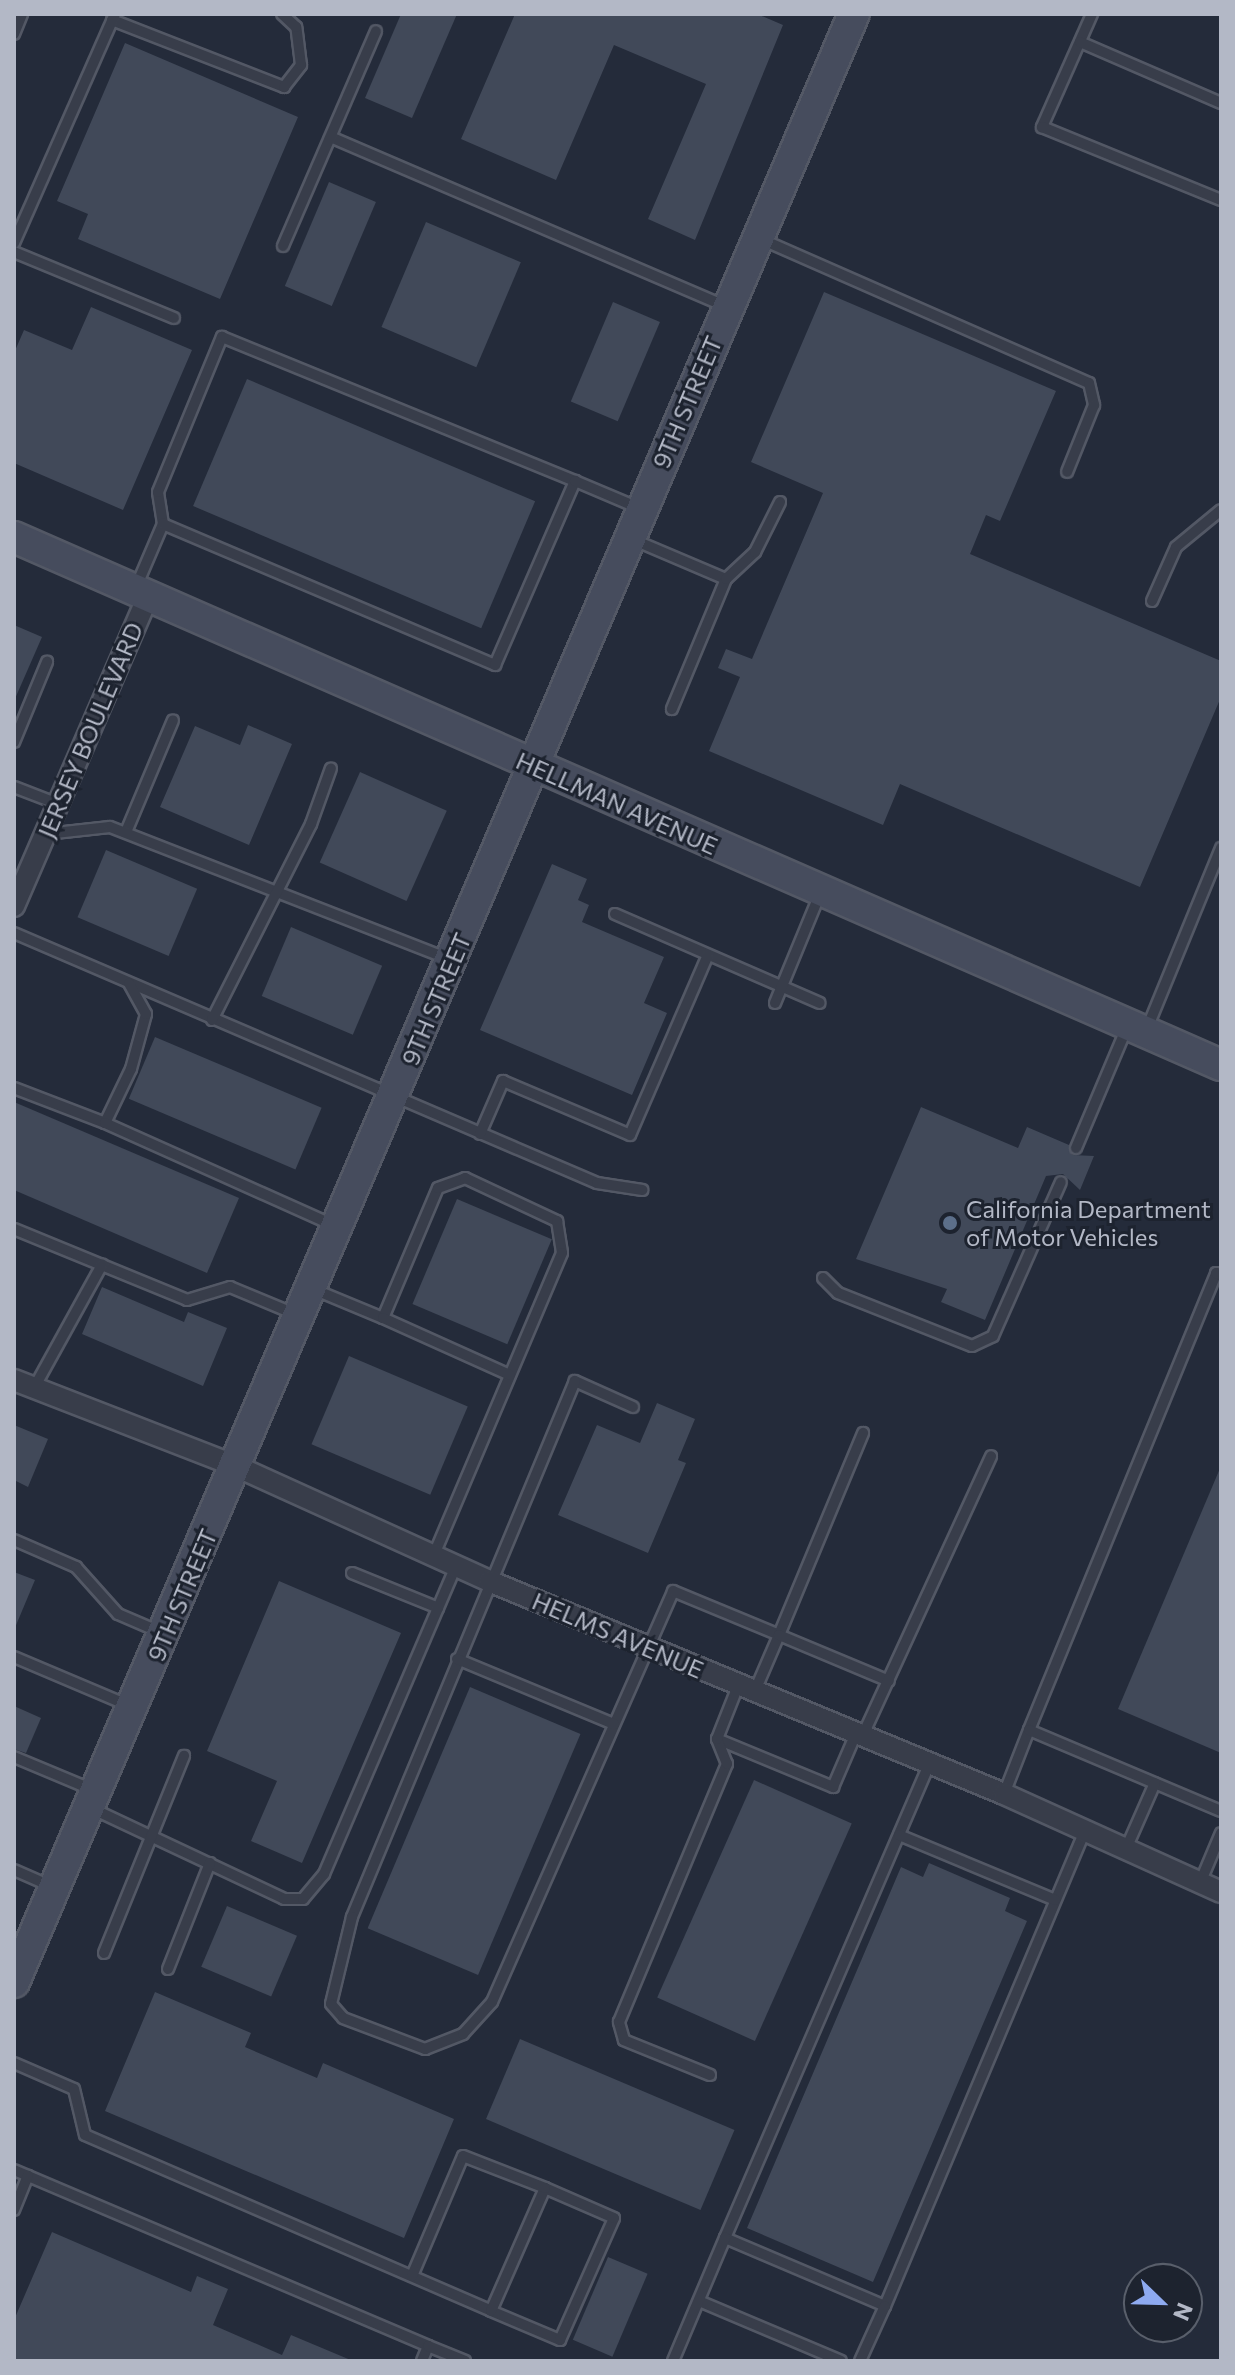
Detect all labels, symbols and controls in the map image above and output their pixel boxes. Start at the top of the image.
street label: 9TH STREET [646,332,728,472]
street label: JERSEY BOULEVARD [32,618,148,842]
street label: HELLMAN AVENUE [512,746,722,860]
street label: 9TH STREET [395,929,477,1069]
place label: California Department of Motor Vehicles [966,1195,1211,1251]
marker: California Department of Motor Vehicles [941,1214,959,1232]
street label: 9TH STREET [141,1525,223,1665]
street label: HELMS AVENUE [528,1586,708,1684]
north arrow [1123,2263,1203,2343]
text: N [1168,2299,1199,2325]

